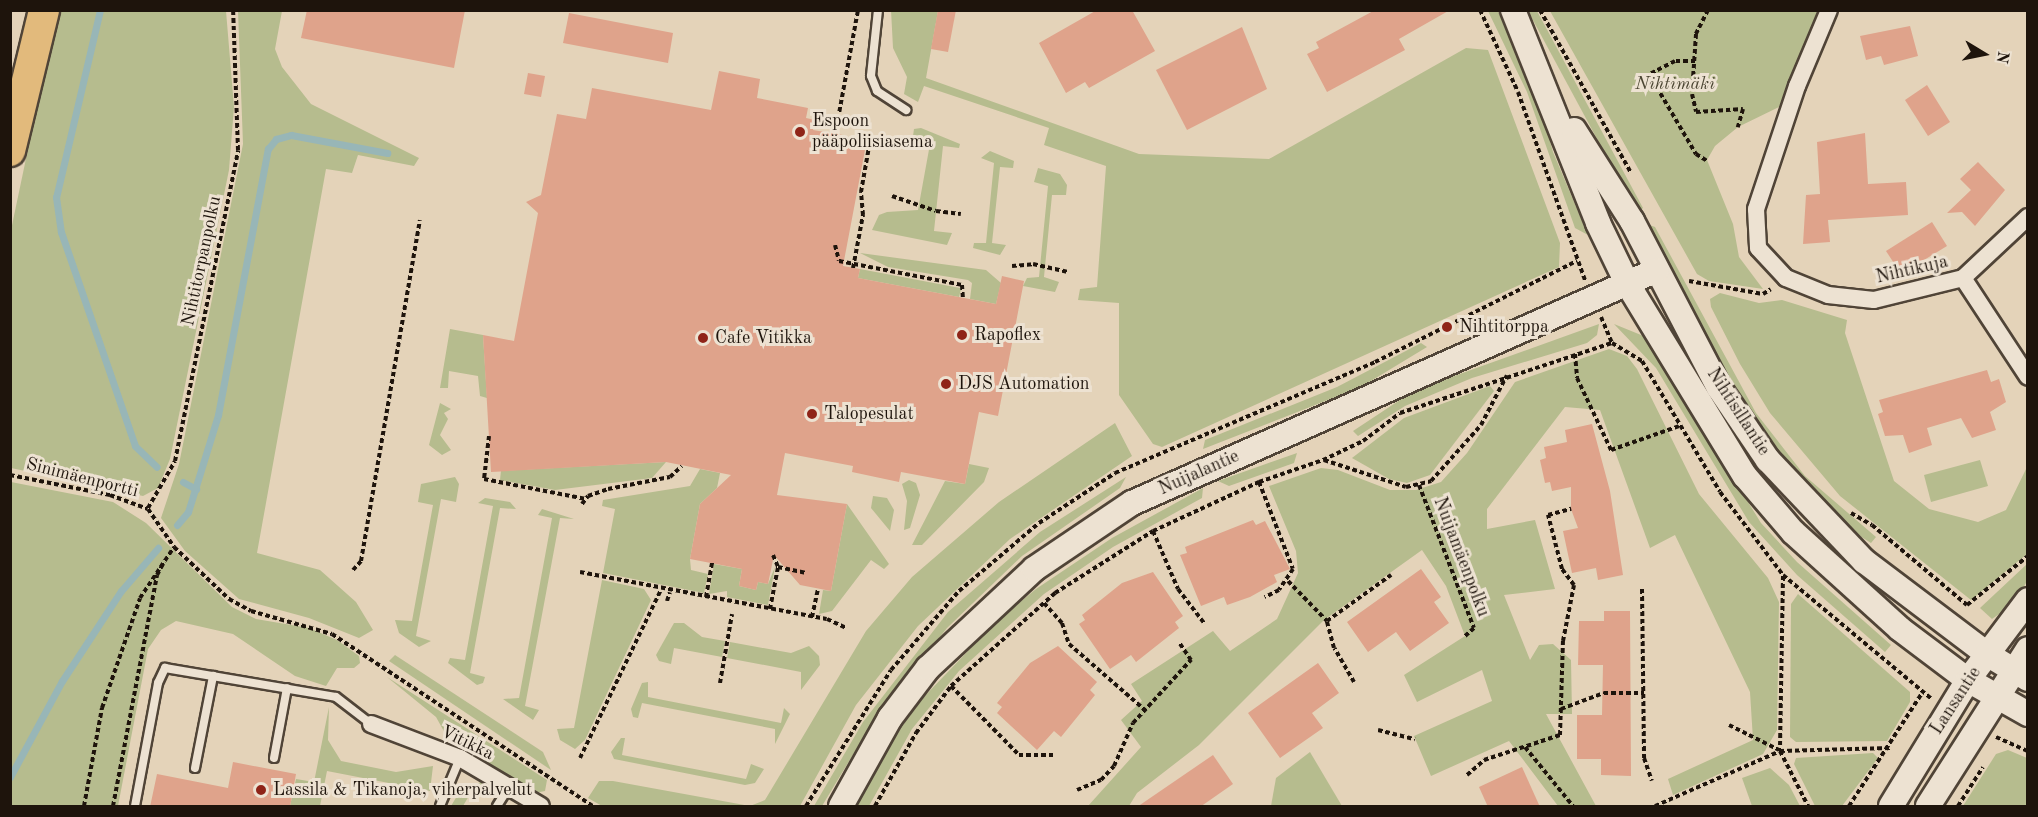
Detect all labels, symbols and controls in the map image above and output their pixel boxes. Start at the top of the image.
north arrow [1954,24,2014,84]
text: N [1993,50,2011,65]
park label: Nihtimäki [1635,73,1715,95]
place label: Espoon pääpoliisiasema [812,111,933,154]
marker: Espoon pääpoliisiasema [793,125,807,139]
street label: Nihtitorpanpolku [178,194,226,328]
street label: Nihtikuja [1874,251,1950,289]
place label: Nihtitorppa [1459,316,1549,338]
marker: Nihtitorppa [1440,320,1454,334]
place label: Rapoflex [974,324,1041,346]
place label: Cafe Vitikka [715,327,812,349]
marker: Rapoflex [955,328,969,342]
marker: Cafe Vitikka [696,331,710,345]
street label: Nihtisillantie [1702,364,1774,460]
place label: DJS Automation [958,373,1090,395]
marker: DJS Automation [939,377,953,391]
place label: Talopesulat [824,403,914,425]
marker: Talopesulat [805,407,819,421]
street label: Nuijalantie [1155,446,1243,500]
street label: Sinimäenportti [24,454,140,502]
street label: Nuijamäenpolku [1428,494,1494,620]
street label: Lansantie [1926,663,1986,739]
street label: Vitikka [437,721,497,765]
place label: Lassila & Tikanoja, viherpalvelut [273,779,532,801]
marker: Lassila & Tikanoja, viherpalvelut [254,783,268,797]

